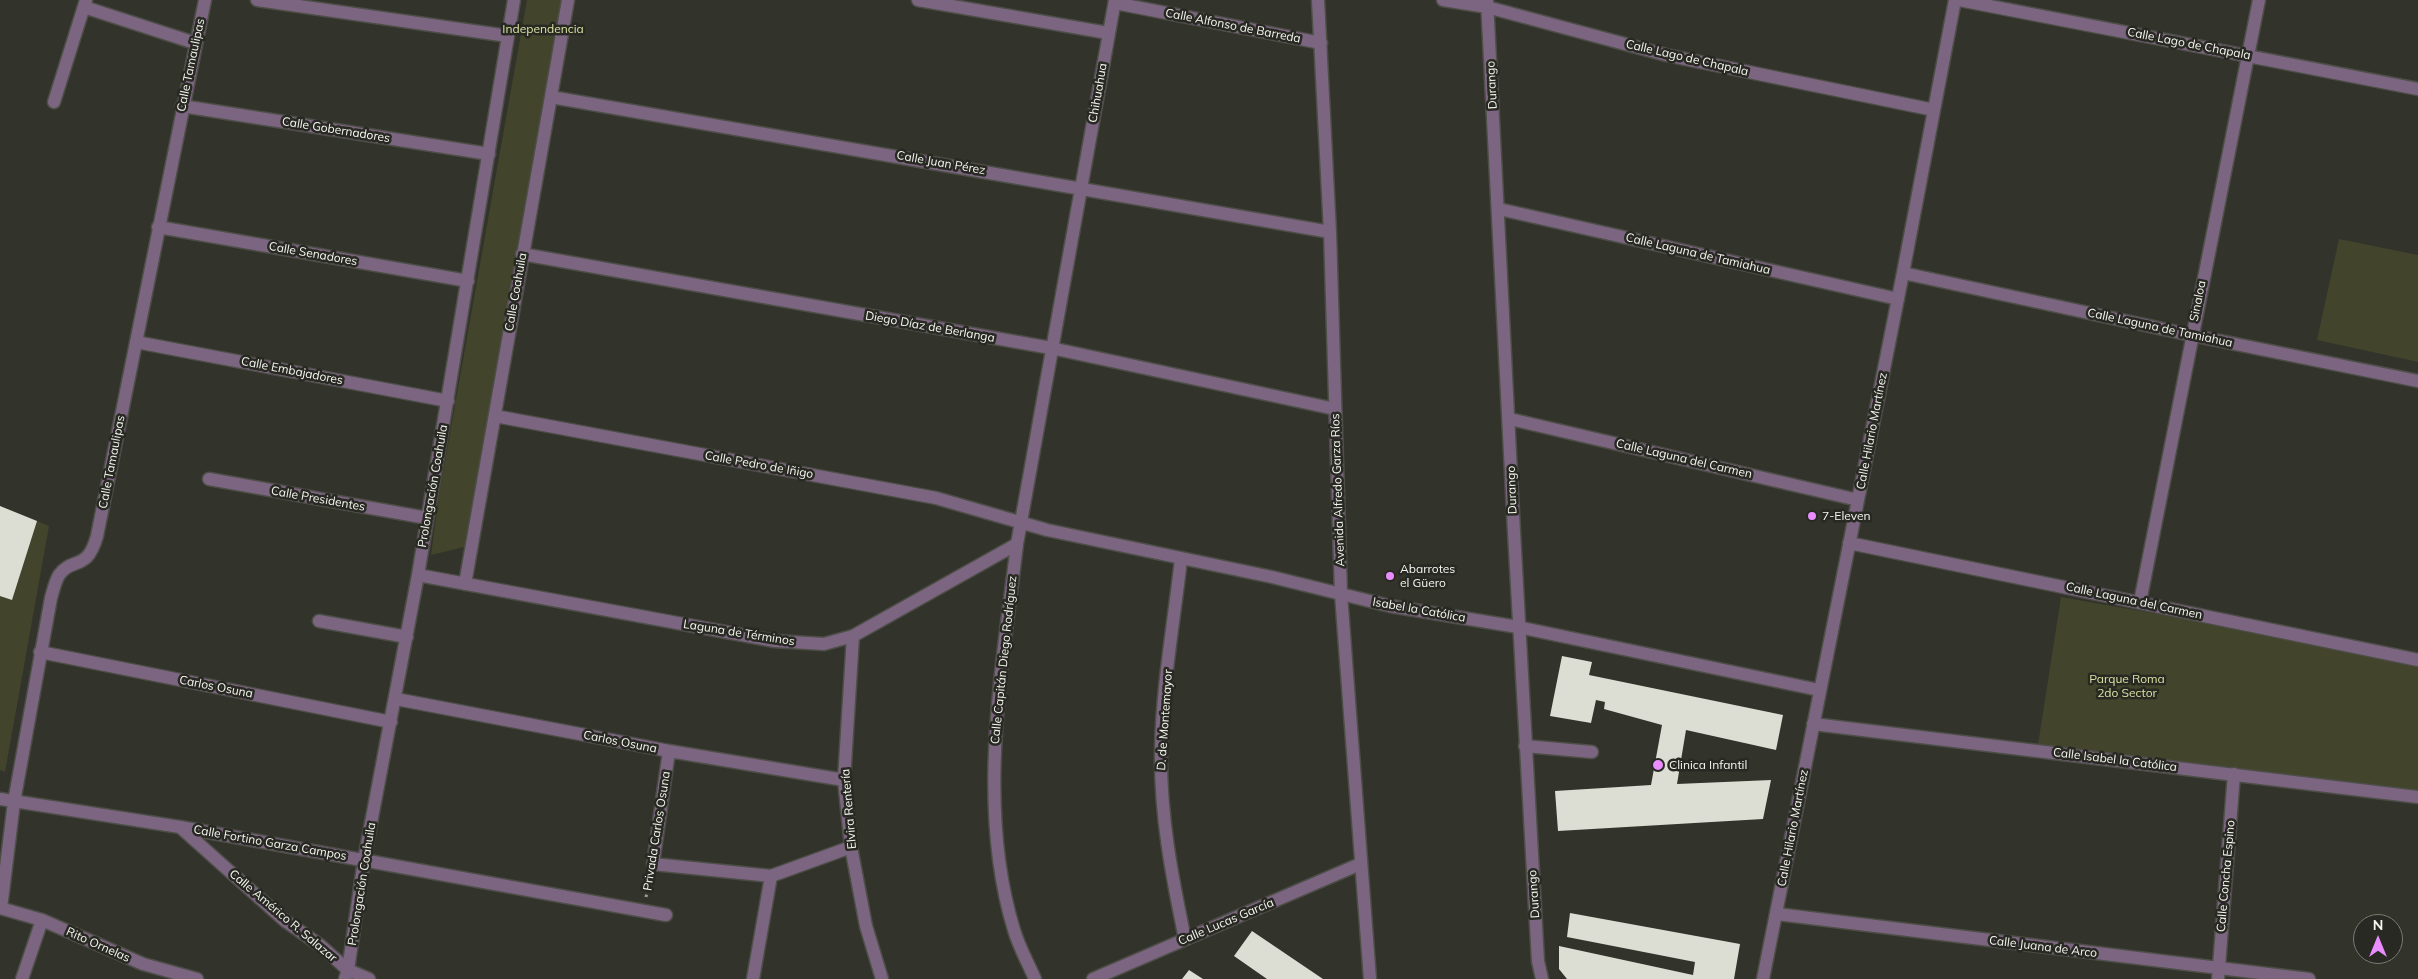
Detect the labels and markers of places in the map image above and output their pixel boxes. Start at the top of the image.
place label: 7-Eleven [1822,509,1871,523]
marker: 7-Eleven [1806,510,1818,522]
place label: Abarrotes el Güero [1400,562,1455,590]
marker: Abarrotes el Güero [1384,570,1396,582]
marker: Clinica Infantil [1651,758,1665,772]
place label: Clinica Infantil [1669,758,1747,772]

